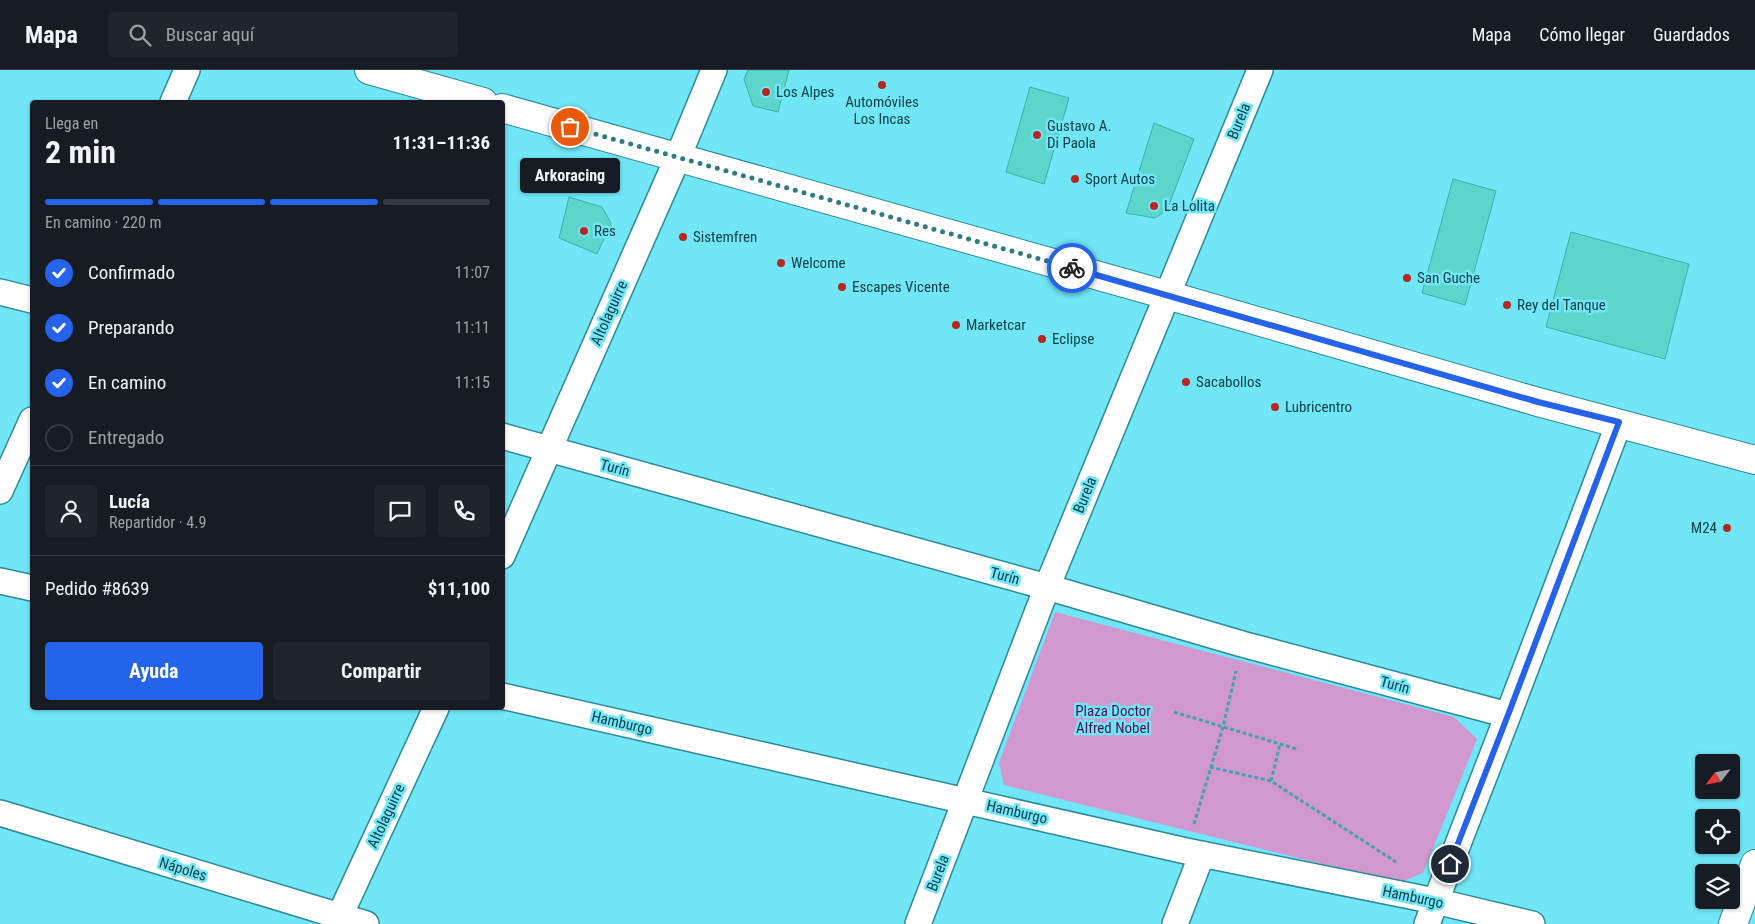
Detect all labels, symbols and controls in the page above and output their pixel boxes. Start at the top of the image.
search box [108,12,458,57]
text: Mapa [25,21,78,49]
icon: search [126,21,154,49]
text: Buscar aquí [166,23,254,46]
text: Mapa [1472,24,1511,45]
text: Cómo llegar [1539,24,1625,45]
text: Guardados [1653,24,1730,45]
marker: Automóviles Los Incas [876,79,888,91]
place label: Los Alpes [776,83,834,101]
marker: Los Alpes [760,86,772,98]
place label: Automóviles Los Incas [845,93,919,128]
street label: Burela [1224,100,1254,142]
pin [549,106,591,148]
icon: bag [556,113,584,141]
text: Llega en [45,114,98,133]
place label: Gustavo A. Di Paola [1047,117,1111,152]
marker: Gustavo A. Di Paola [1031,129,1043,141]
text: 11:31–11:36 [392,131,490,154]
text: 2 min [45,133,116,171]
callout: Arkoracing [520,157,620,192]
text: Arkoracing [535,166,605,185]
place label: Sport Autos [1085,170,1155,188]
marker: Sport Autos [1069,173,1081,185]
place label: La Lolita [1164,197,1215,215]
marker: La Lolita [1148,200,1160,212]
text: En camino · 220 m [45,213,162,232]
place label: Res [594,222,616,240]
marker: Res [578,225,590,237]
place label: Sistemfren [693,228,757,246]
marker: Sistemfren [677,231,689,243]
courier [1047,243,1097,293]
place label: Welcome [791,254,845,272]
icon: bike [1058,254,1086,282]
marker: Welcome [775,257,787,269]
icon: check [45,259,73,287]
text: Confirmado [88,261,175,284]
text: 11:07 [455,263,490,282]
place label: San Guche [1417,269,1480,287]
marker: San Guche [1401,272,1413,284]
street label: Altolaguirre [587,278,631,348]
place label: Escapes Vicente [852,278,950,296]
marker: Escapes Vicente [836,281,848,293]
place label: Rey del Tanque [1517,296,1606,314]
marker: Rey del Tanque [1501,299,1513,311]
icon: check [45,314,73,342]
text: Preparando [88,316,174,339]
place label: Marketcar [966,316,1026,334]
text: 11:11 [455,318,490,337]
marker: Marketcar [950,319,962,331]
place label: Eclipse [1052,330,1094,348]
marker: Eclipse [1036,333,1048,345]
icon: check [45,369,73,397]
text: En camino [88,371,166,394]
text: 11:15 [455,373,490,392]
place label: Sacabollos [1196,373,1261,391]
marker: Sacabollos [1180,376,1192,388]
place label: Lubricentro [1285,398,1352,416]
marker: Lubricentro [1269,401,1281,413]
text: Entregado [88,426,164,449]
street label: Turín [598,455,632,481]
street label: Burela [1070,474,1100,516]
button: person [45,485,97,537]
button: chat [374,485,426,537]
button: phone [438,485,490,537]
text: Lucía [109,490,150,513]
text: Repartidor · 4.9 [109,513,206,532]
place label: M24 [1691,519,1717,537]
marker: M24 [1721,522,1733,534]
street label: Turín [988,563,1022,589]
text: Pedido #8639 [45,577,149,600]
text: $11,100 [428,577,490,600]
button: Ayuda [45,642,263,700]
button: Compartir [273,642,490,700]
street label: Turín [1378,672,1412,698]
park label: Plaza Doctor Alfred Nobel [1075,702,1151,737]
street label: Hamburgo [590,707,654,739]
north arrow [1695,754,1740,799]
map controls [1695,754,1740,909]
street label: Altolaguirre [363,781,409,851]
street label: Hamburgo [985,796,1049,828]
button: locate [1695,809,1740,854]
pin [1429,843,1471,885]
icon: home [1436,850,1464,878]
street label: Burela [923,852,953,894]
street label: Nápoles [157,853,209,885]
button: layers [1695,864,1740,909]
street label: Hamburgo [1381,882,1445,912]

